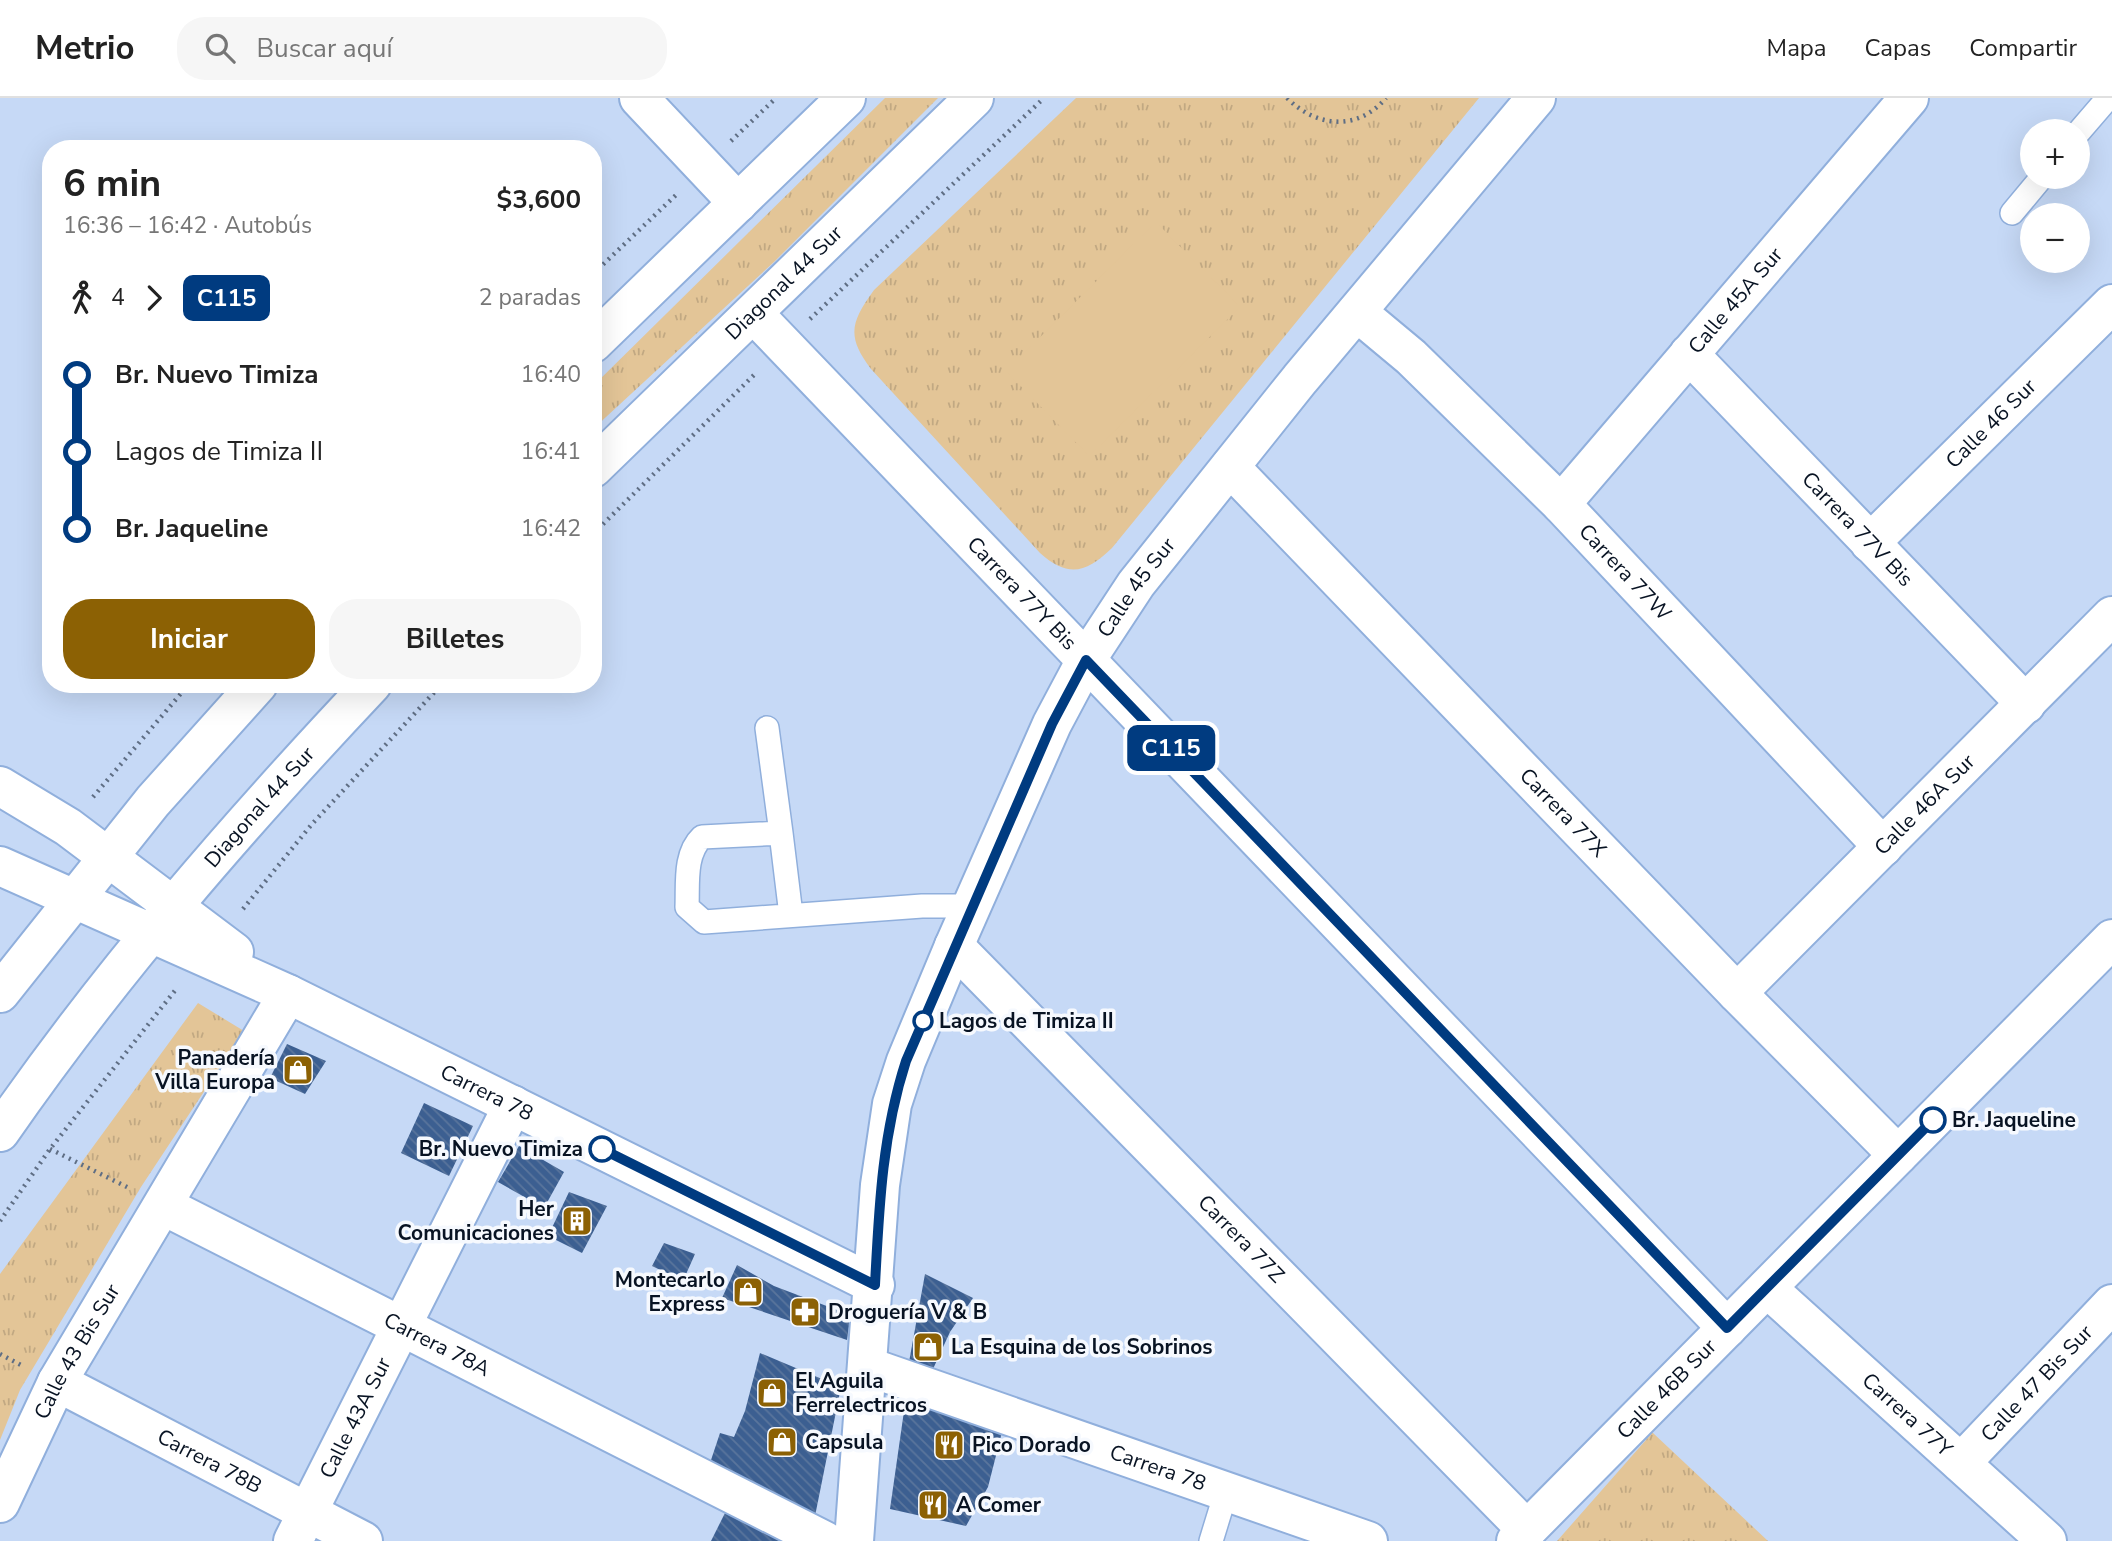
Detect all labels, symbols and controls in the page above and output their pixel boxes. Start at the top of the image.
search box [177,17,667,80]
text: Metrio [35,26,135,71]
icon: search [201,29,239,67]
text: Buscar aquí [257,31,392,66]
text: Mapa [1767,32,1827,64]
text: Capas [1865,32,1931,64]
text: Compartir [1969,32,2077,64]
map controls [2020,119,2090,273]
button: + [2020,119,2090,189]
text: 6 min [63,158,161,209]
text: $3,600 [497,182,581,217]
button: − [2020,203,2090,273]
text: 16:36 – 16:42 · Autobús [63,210,312,241]
street label: Diagonal 44 Sur [719,219,849,346]
street label: Calle 45A Sur [1682,241,1789,360]
icon: walk [63,279,101,317]
icon: forward [135,279,173,317]
text: 4 [111,282,125,313]
text: C115 [197,282,256,314]
text: 2 paradas [479,282,581,313]
text: Br. Nuevo Timiza [115,357,318,392]
text: 16:40 [521,359,581,390]
street label: Calle 46 Sur [1940,372,2043,475]
text: Lagos de Timiza II [115,434,323,469]
text: 16:41 [521,436,581,467]
street label: Carrera 77V Bis [1796,466,1919,593]
text: Br. Jaqueline [115,511,268,546]
text: 16:42 [521,513,581,544]
street label: Carrera 77W [1573,518,1678,627]
street label: Carrera 77Y Bis [961,530,1083,656]
street label: Calle 45 Sur [1091,531,1182,643]
button: Iniciar [63,599,315,679]
button: Billetes [329,599,581,679]
line badge: C115 [1122,725,1220,771]
text: C115 [1141,732,1201,764]
street label: Diagonal 44 Sur [198,740,321,874]
street label: Calle 46A Sur [1868,747,1981,861]
street label: Carrera 77X [1514,762,1613,864]
place label: Lagos de Timiza II [939,1007,1114,1035]
marker: Lagos de Timiza II [913,1011,933,1031]
place label: Panadería Villa Europa [154,1044,275,1096]
shop icon: Panadería Villa Europa [281,1053,315,1087]
street label: Carrera 78 [436,1058,538,1127]
place label: Br. Jaqueline [1952,1106,2076,1134]
marker: Br. Jaqueline [1920,1107,1946,1133]
place label: Br. Nuevo Timiza [419,1135,583,1163]
marker: Br. Nuevo Timiza [589,1136,615,1162]
street label: Carrera 77Z [1192,1189,1291,1289]
place label: Her Comunicaciones [398,1195,555,1247]
building icon: Her Comunicaciones [560,1204,594,1238]
place label: Montecarlo Express [615,1266,725,1318]
shop icon: Montecarlo Express [731,1275,765,1309]
street label: Calle 43 Bis Sur [28,1278,127,1424]
pharmacy icon: Droguería V & B [788,1295,822,1329]
place label: Droguería V & B [828,1298,987,1326]
street label: Carrera 78A [379,1306,495,1383]
street label: Calle 47 Bis Sur [1974,1318,2099,1448]
shop icon: La Esquina de los Sobrinos [911,1330,945,1364]
street label: Calle 46B Sur [1611,1332,1723,1445]
place label: La Esquina de los Sobrinos [951,1333,1213,1361]
street label: Calle 43A Sur [313,1352,398,1483]
place label: El Aguila Ferrelectricos [795,1367,927,1419]
street label: Carrera 77Y [1856,1367,1959,1463]
shop icon: El Aguila Ferrelectricos [755,1376,789,1410]
street label: Carrera 78B [152,1423,267,1500]
shop icon: Capsula [765,1425,799,1459]
place label: Capsula [805,1428,884,1456]
restaurant icon: Pico Dorado [932,1428,966,1462]
place label: Pico Dorado [972,1431,1091,1459]
street label: Carrera 78 [1106,1438,1210,1497]
restaurant icon: A Comer [916,1488,950,1522]
place label: A Comer [956,1491,1042,1519]

